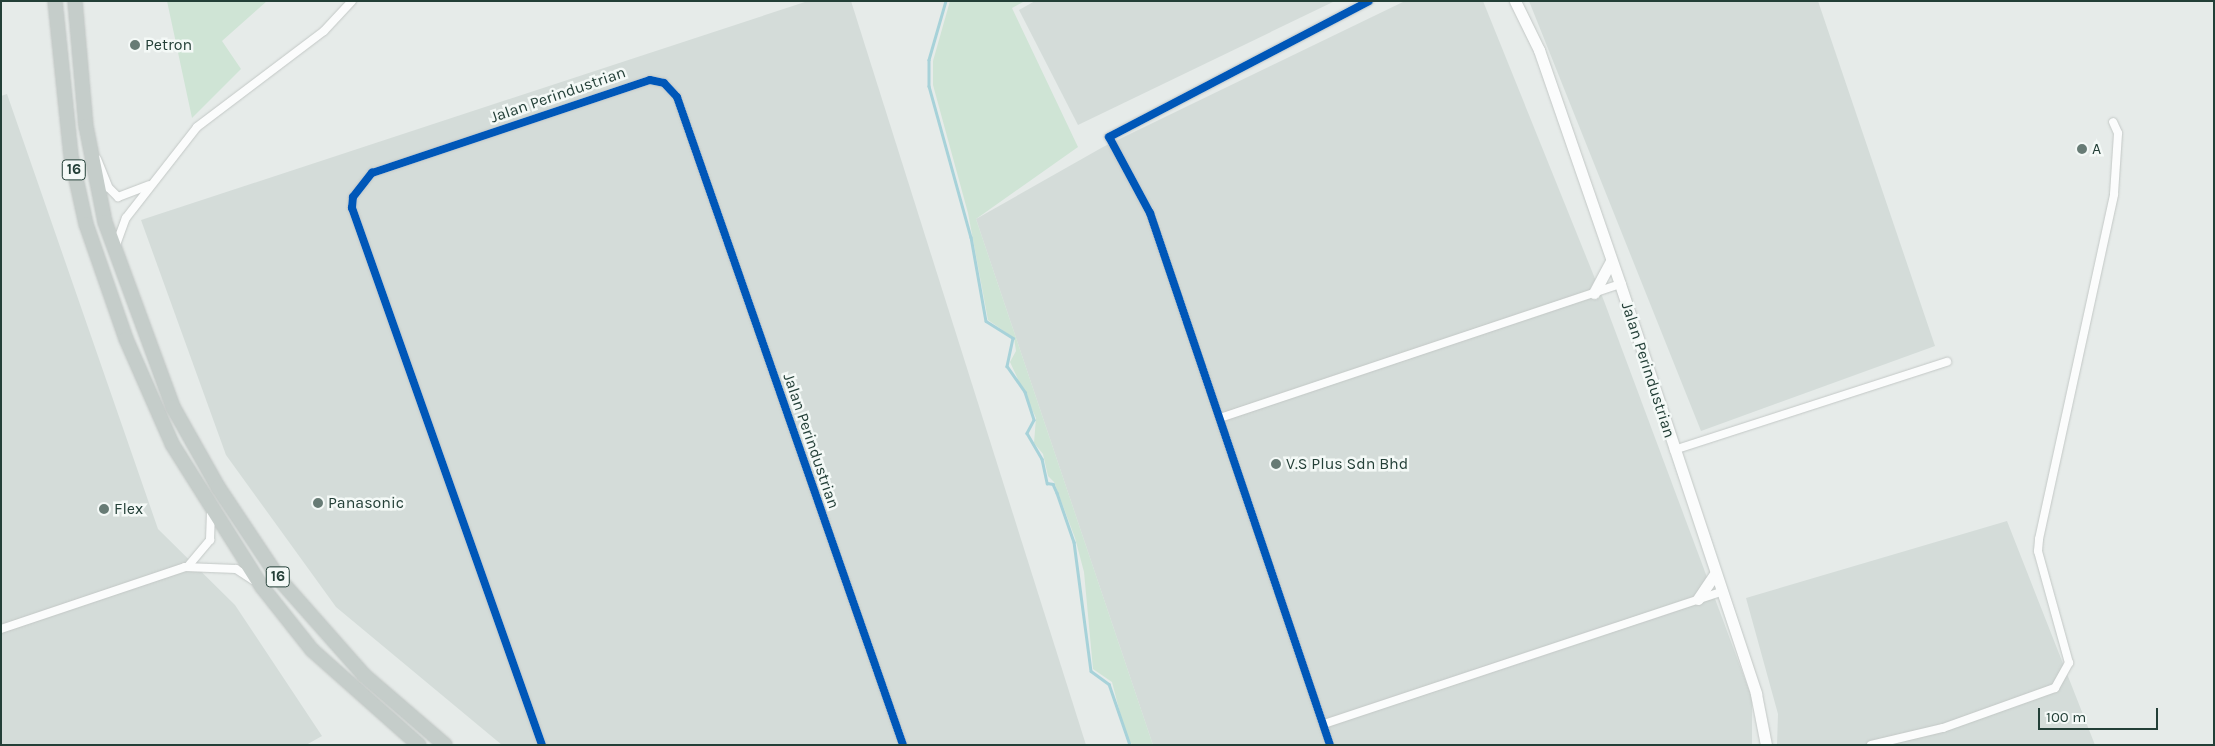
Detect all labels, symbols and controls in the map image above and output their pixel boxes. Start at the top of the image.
place label: Petron [145,35,192,55]
marker: Petron [129,39,141,51]
street label: Jalan Perindustrian [488,63,628,127]
place label: A [2092,139,2101,159]
marker: A [2076,143,2088,155]
road number: 16 [62,158,86,182]
street label: Jalan Perindustrian [1617,300,1679,440]
street label: Jalan Perindustrian [779,371,843,511]
place label: V.S Plus Sdn Bhd [1286,454,1408,474]
marker: V.S Plus Sdn Bhd [1270,458,1282,470]
place label: Panasonic [328,493,404,513]
marker: Panasonic [312,497,324,509]
place label: Flex [114,499,143,519]
marker: Flex [98,503,110,515]
road number: 16 [266,564,290,590]
scale bar [2040,698,2160,730]
text: 100 m [2046,708,2086,726]

